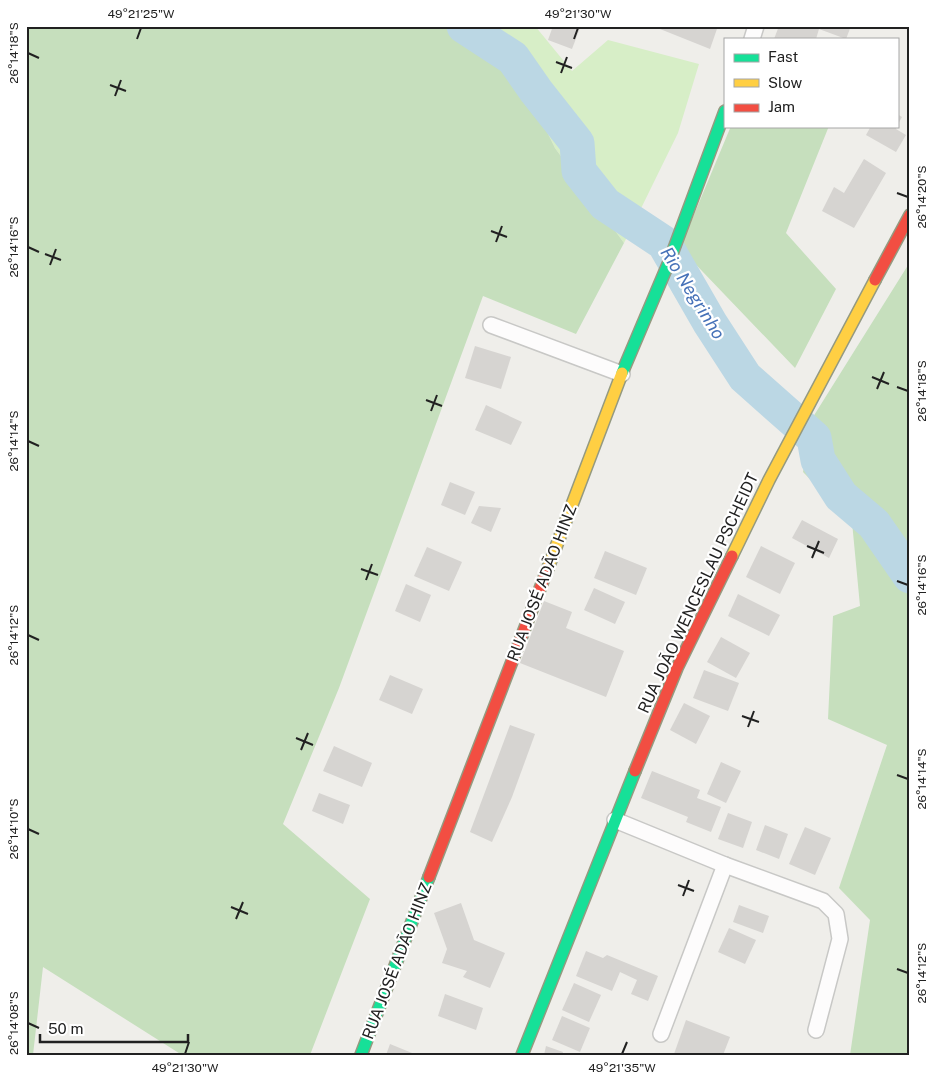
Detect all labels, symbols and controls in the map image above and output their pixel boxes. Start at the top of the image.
text: 49°21'25"W [108,7,175,21]
text: 49°21'30"W [545,7,612,21]
text: 26°14'18"S [7,22,21,84]
legend [724,38,898,128]
text: Fast [768,48,798,65]
text: Slow [768,74,803,91]
text: Jam [768,98,795,115]
text: 26°14'20"S [915,165,929,229]
text: 26°14'16"S [7,216,21,278]
water label: Rio Negrinho [656,243,730,343]
text: 26°14'18"S [915,360,929,422]
text: 26°14'14"S [7,410,21,472]
street label: RUA JOÃO WENCESLAU PSCHEIDT [633,469,762,716]
street label: RUA JOSÉ ADÃO HINZ [502,502,581,664]
text: 26°14'16"S [915,554,929,616]
text: 26°14'12"S [7,605,21,665]
text: 26°14'14"S [915,748,929,810]
text: 26°14'10"S [7,799,21,859]
street label: RUA JOSÉ ADÃO HINZ [357,880,436,1042]
text: 26°14'12"S [915,943,929,1003]
text: 26°14'08"S [7,991,21,1055]
scale bar [40,1011,188,1043]
text: 50 m [48,1020,83,1037]
text: 49°21'30"W [152,1061,219,1075]
text: 49°21'35"W [588,1061,656,1075]

